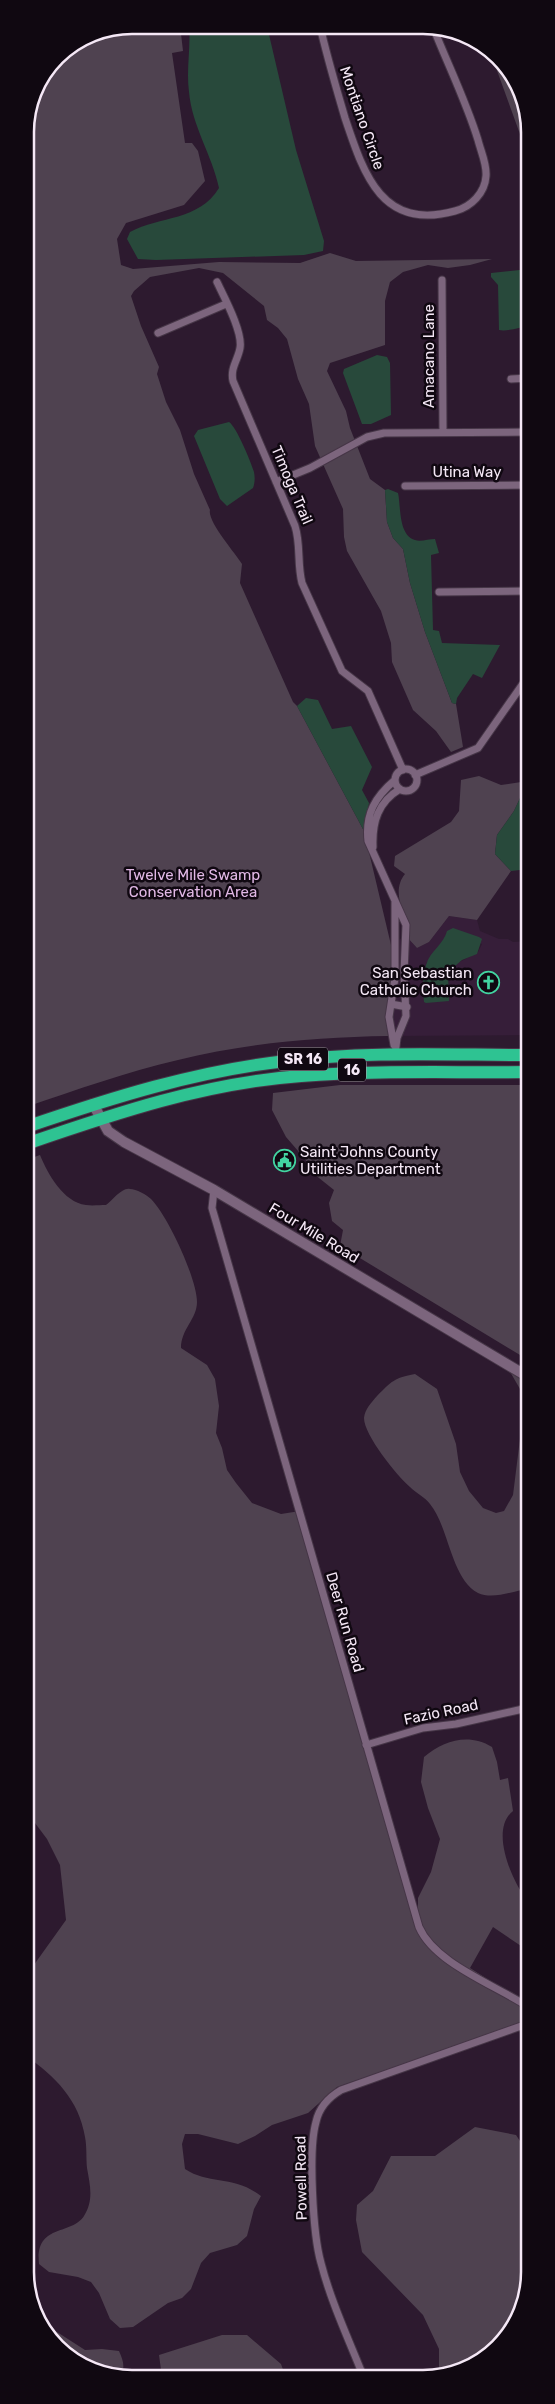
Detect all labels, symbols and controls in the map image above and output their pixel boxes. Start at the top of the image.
street label: Montiano Circle [336,64,388,172]
street label: Amacano Lane [420,304,438,408]
street label: Timoga Trail [267,443,317,527]
street label: Utina Way [433,463,501,481]
park label: Twelve Mile Swamp Conservation Area [126,866,260,901]
place label: San Sebastian Catholic Church [360,964,472,999]
church icon: San Sebastian Catholic Church [476,970,500,994]
road number: SR 16 [278,1048,328,1070]
road number: 16 [338,1058,366,1082]
place label: Saint Johns County Utilities Department [300,1143,441,1178]
public building icon: Saint Johns County Utilities Department [272,1149,296,1173]
street label: Four Mile Road [266,1199,362,1267]
street label: Deer Run Road [322,1570,368,1674]
street label: Fazio Road [402,1695,480,1729]
street label: Powell Road [291,2136,311,2220]

